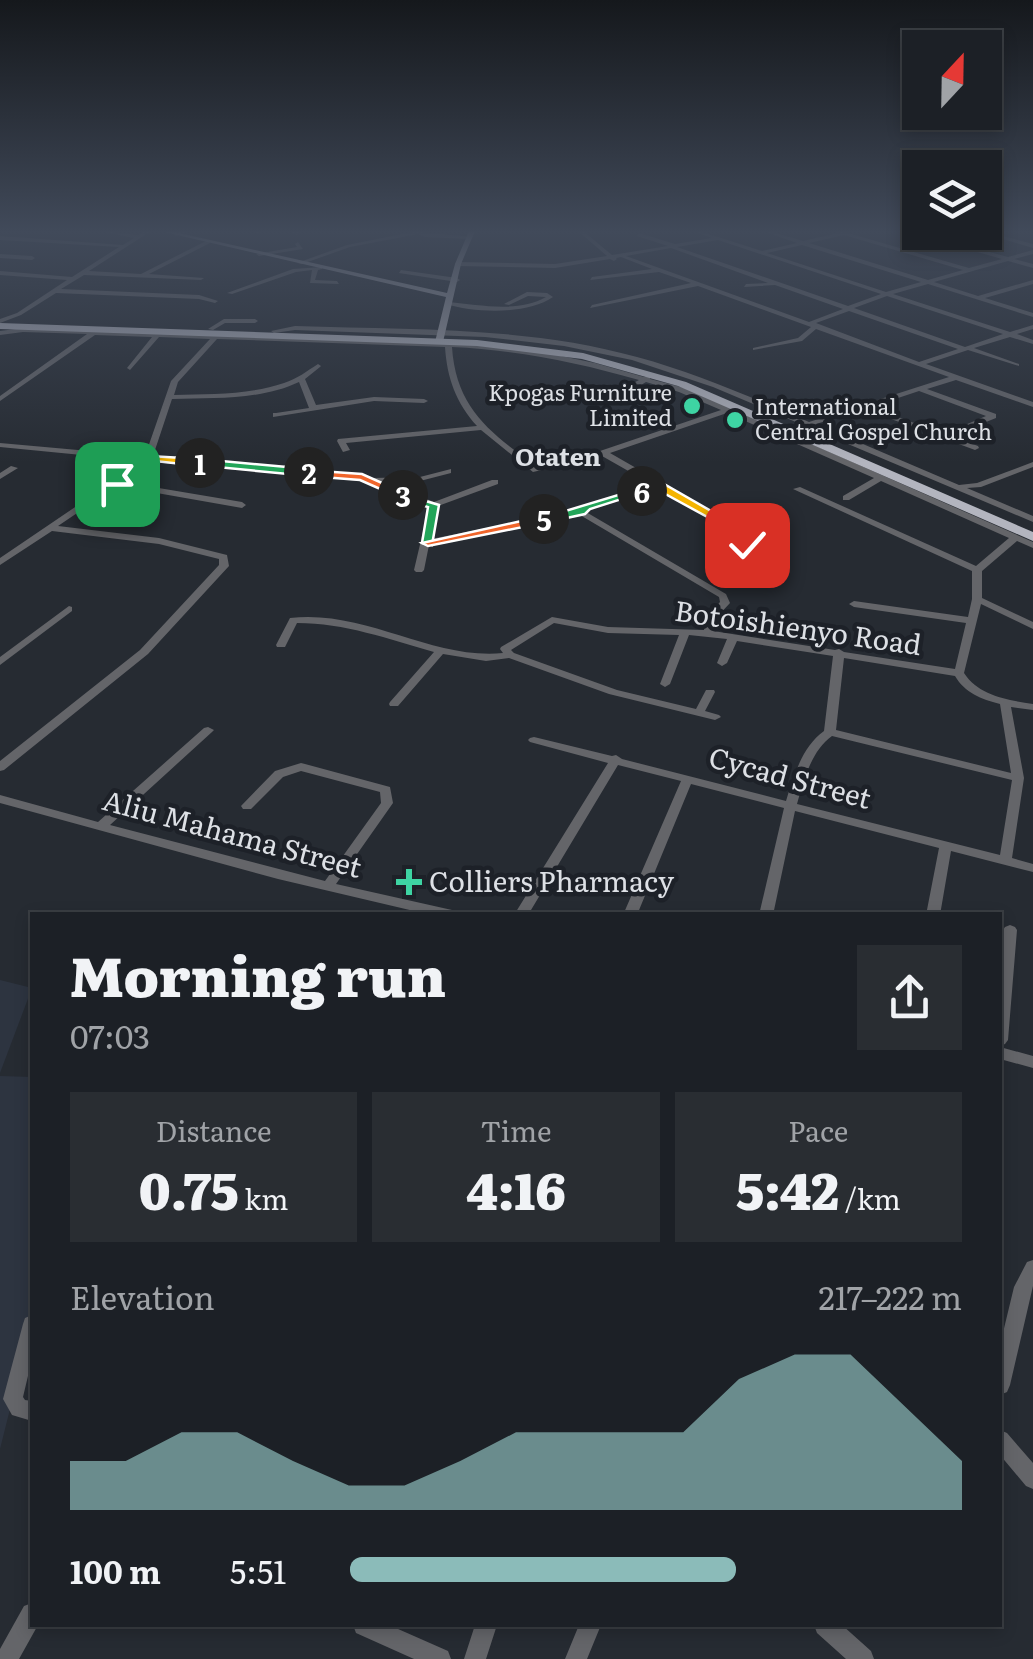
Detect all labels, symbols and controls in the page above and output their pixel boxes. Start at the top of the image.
north arrow [902,30,1002,130]
map controls [902,30,1002,250]
button: layers [902,150,1002,250]
place label: Kpogas Furniture Limited [488,375,672,433]
place label: International Central Gospel Church [755,389,992,447]
marker: Kpogas Furniture Limited [681,395,703,417]
marker: International Central Gospel Church [724,409,746,431]
district label: Otaten [515,437,601,474]
pin: 1 [175,438,225,488]
pin [75,442,160,527]
text: 1 [194,442,206,484]
pin: 2 [284,447,334,497]
text: 2 [301,451,317,493]
icon: arrive [90,457,145,512]
pin: 6 [617,466,667,516]
pin: 3 [378,470,428,520]
text: 6 [634,470,650,512]
text: 3 [395,474,411,516]
pin: 5 [519,494,569,544]
text: 5 [536,498,552,540]
pin [705,503,790,588]
icon: check [720,518,775,573]
street label: Botoishienyo Road [672,588,924,664]
street label: Cycad Street [705,734,877,818]
street label: Aliu Mahama Street [98,777,367,887]
place label: Colliers Pharmacy [429,859,675,901]
marker: Colliers Pharmacy [398,871,420,893]
text: Morning run [70,932,446,1014]
button: share [857,945,962,1050]
text: 07:03 [70,1011,150,1059]
text: Distance [156,1109,272,1151]
text: Time [480,1109,552,1151]
text: Pace [788,1109,848,1151]
text: 0.75 [139,1151,239,1225]
text: 4:16 [466,1151,566,1225]
text: 5:42 [736,1151,839,1225]
text: km [239,1177,288,1219]
text: /km [839,1177,901,1219]
text: Elevation [70,1272,215,1320]
text: 217–222 m [819,1272,962,1320]
text: 100 m [70,1546,161,1594]
text: 5:51 [230,1546,286,1594]

